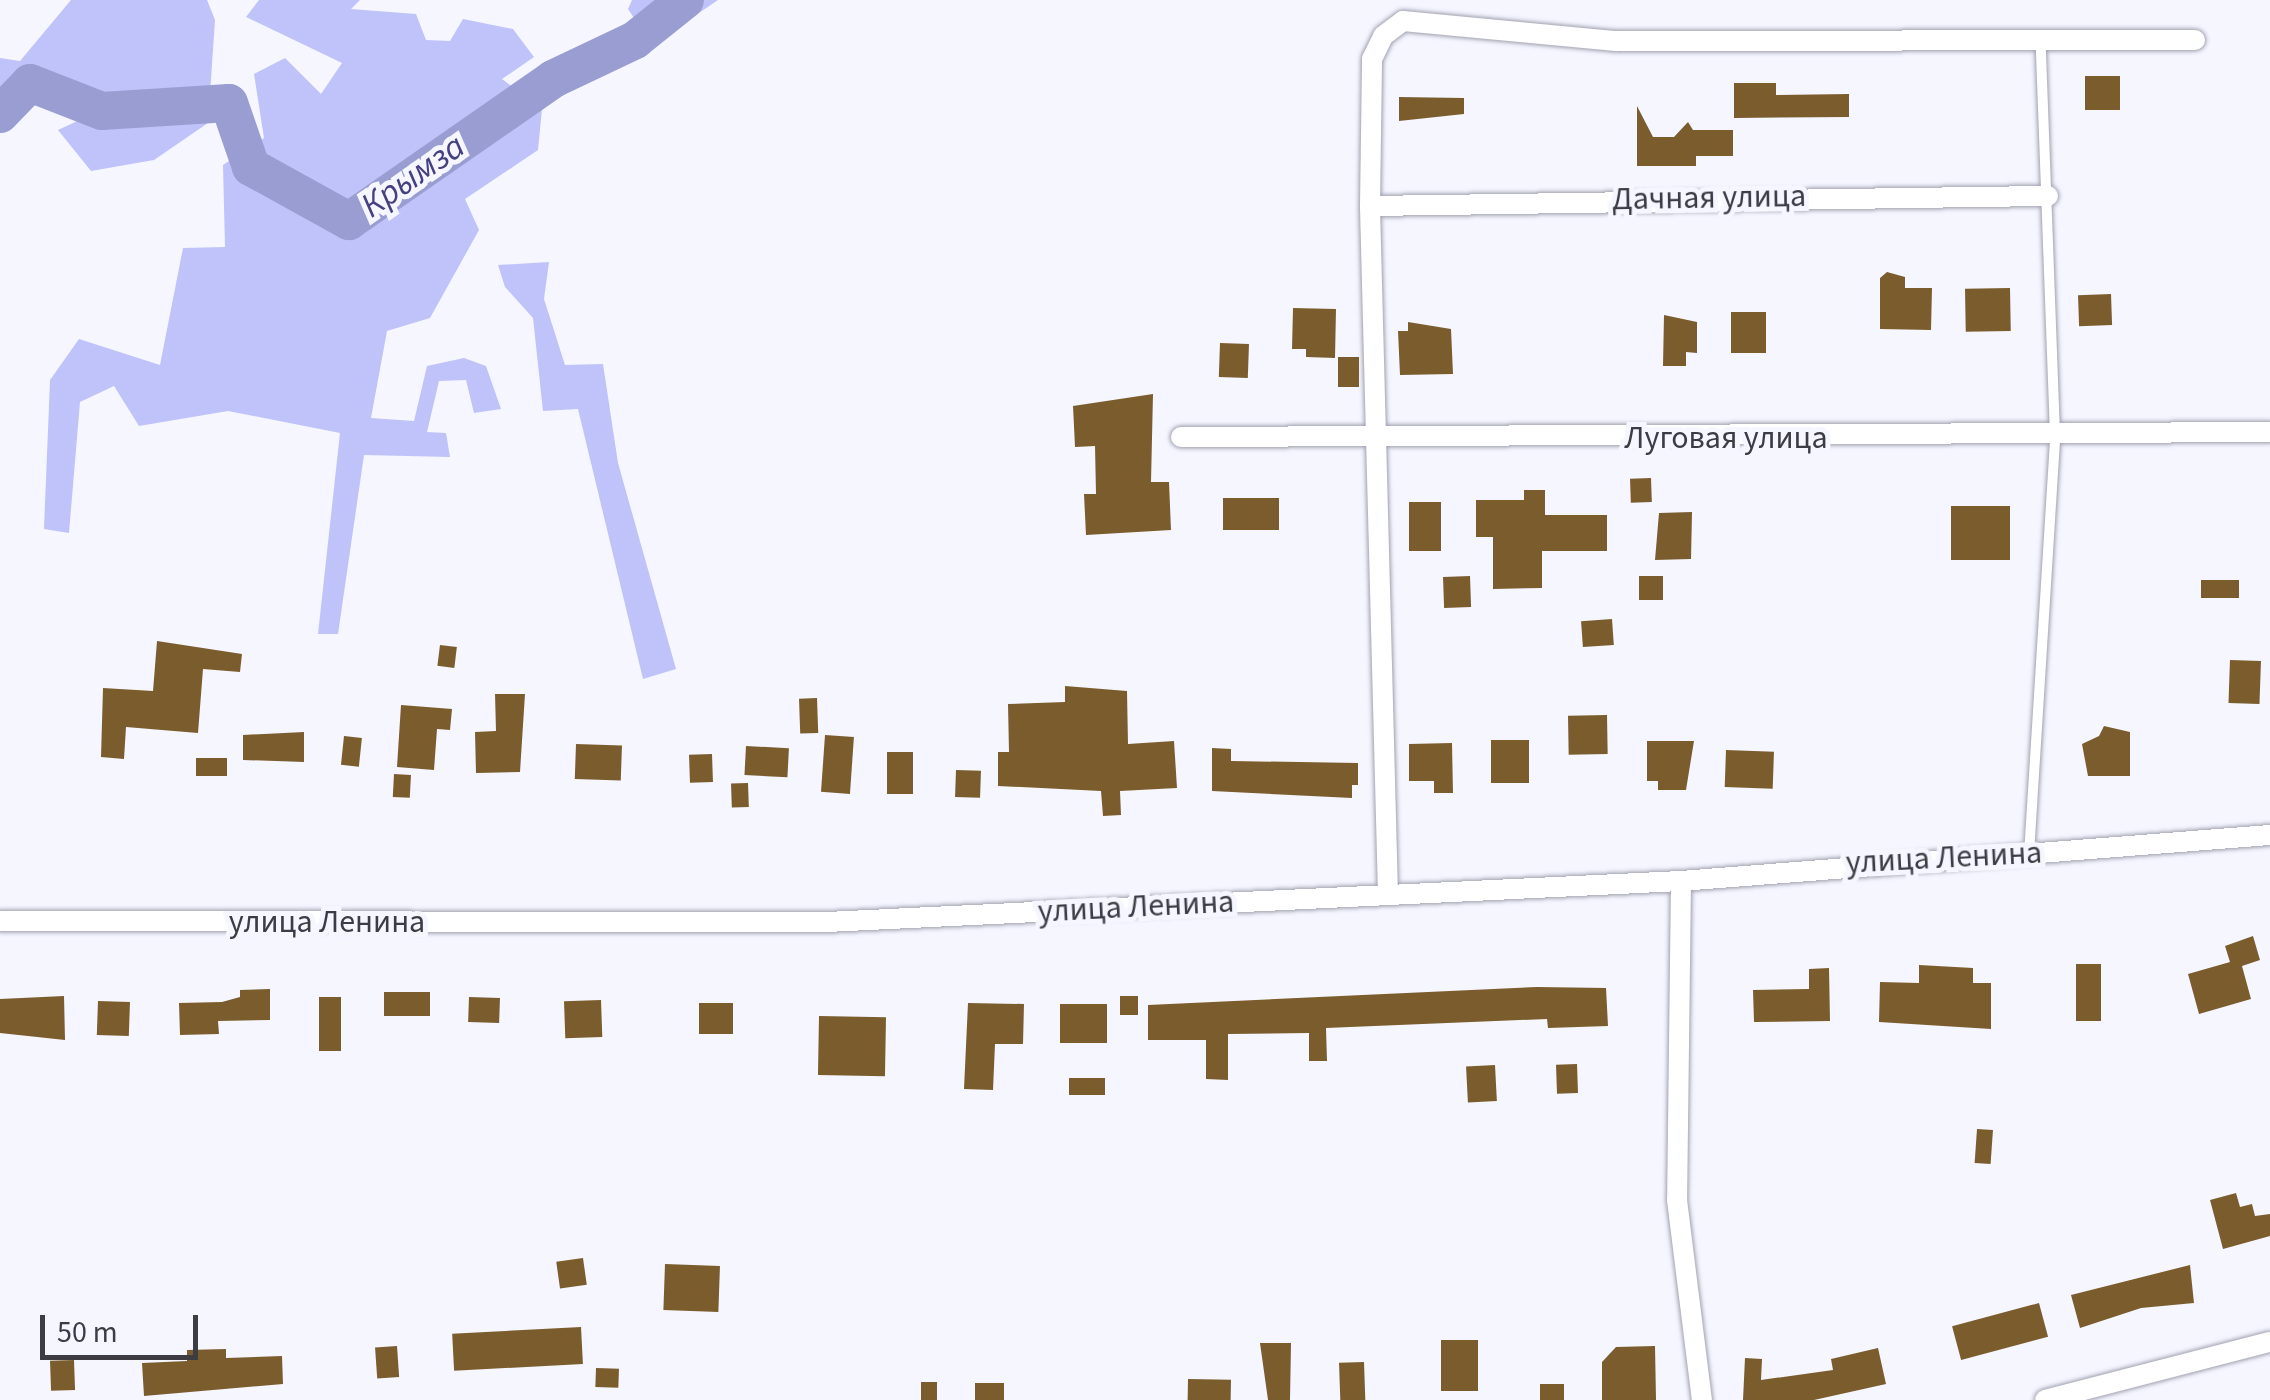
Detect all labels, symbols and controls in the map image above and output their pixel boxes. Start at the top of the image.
water label: Крымза [353,125,473,227]
street label: Дачная улица [1612,177,1806,219]
street label: Луговая улица [1624,419,1828,457]
street label: улица Ленина [1845,834,2043,882]
street label: улица Ленина [1037,883,1235,931]
street label: улица Ленина [229,903,425,941]
scale bar [45,1295,202,1357]
text: 50 m [57,1311,118,1354]

